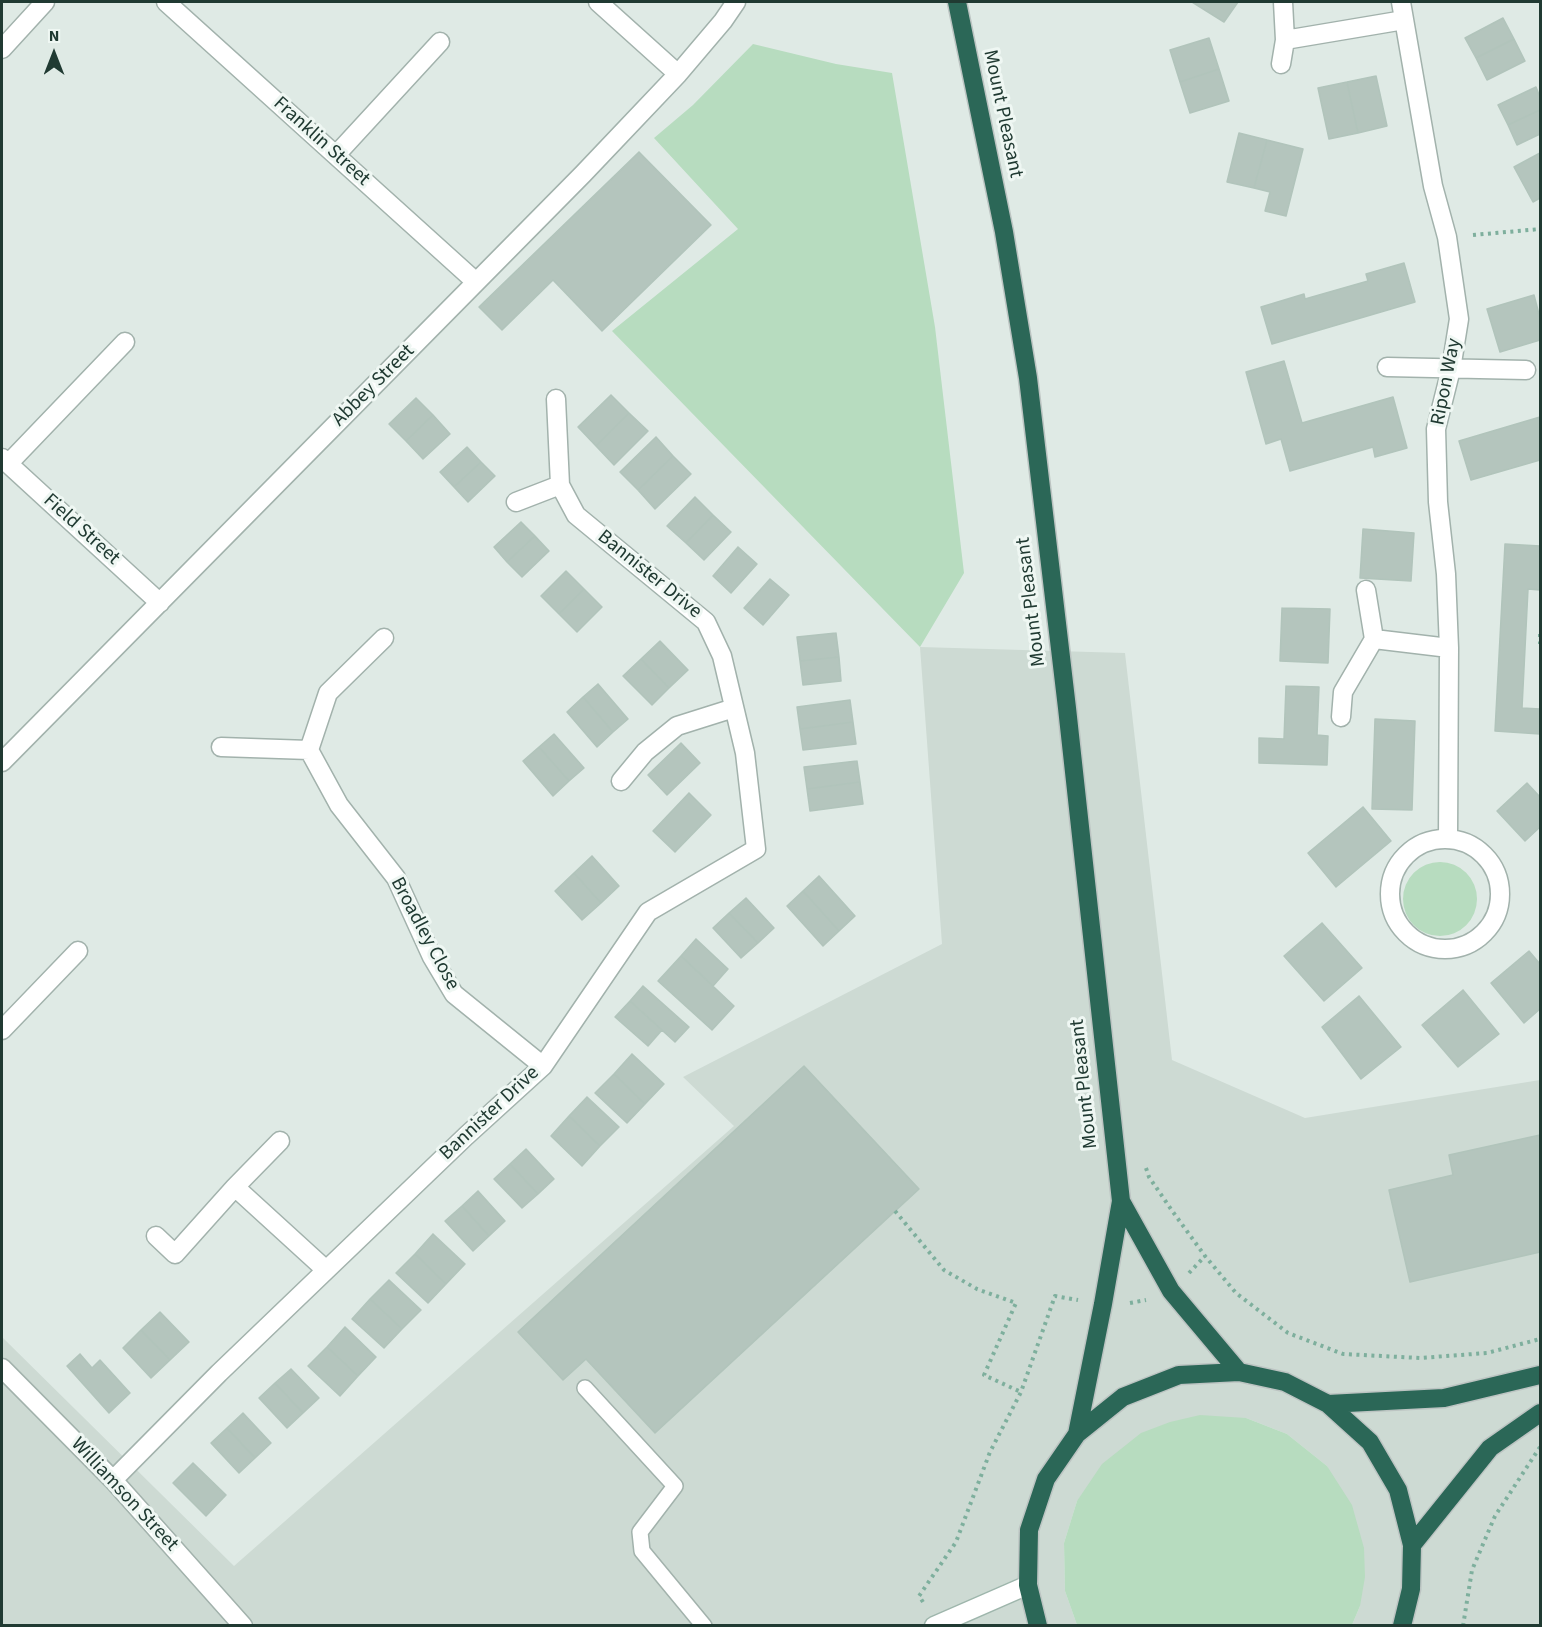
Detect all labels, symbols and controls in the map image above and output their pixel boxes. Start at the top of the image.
north arrow [24,24,84,84]
text: N [49,25,59,47]
street label: Mount Pleasant [977,48,1027,180]
street label: Franklin Street [268,92,374,192]
street label: Ripon Way [1427,337,1467,427]
street label: Abbey Street [328,340,420,432]
street label: Field Street [38,489,124,571]
street label: Bannister Drive [592,526,706,624]
street label: Mount Pleasant [1012,536,1052,668]
street label: Broadley Close [384,873,464,995]
street label: Mount Pleasant [1066,1018,1104,1150]
street label: Bannister Drive [435,1062,545,1166]
street label: Williamson Street [65,1433,183,1557]

